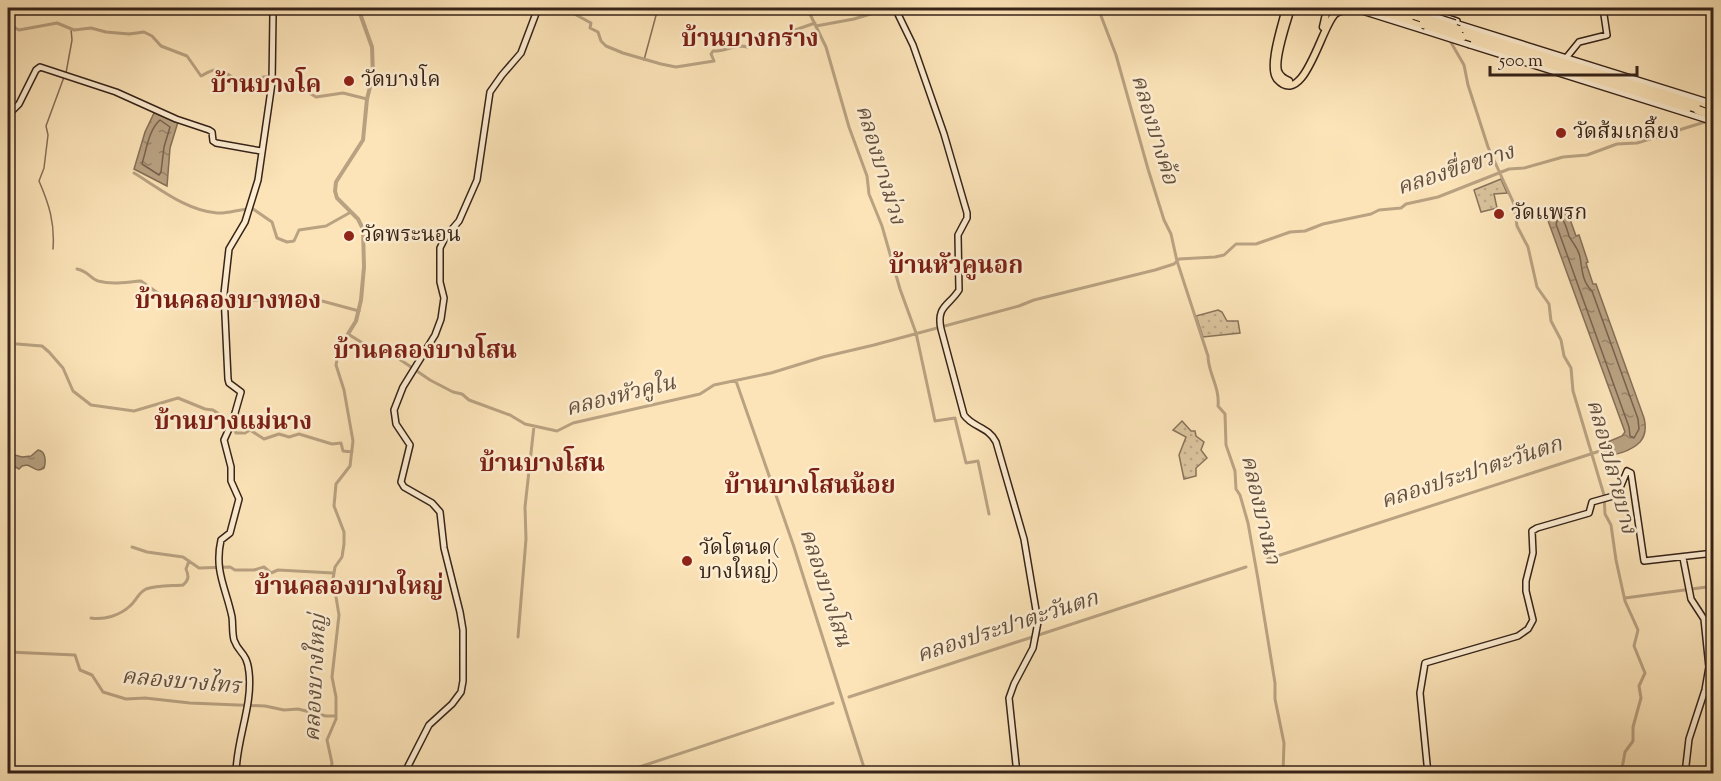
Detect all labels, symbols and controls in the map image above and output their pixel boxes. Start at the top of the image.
district label: บ้านบางกร่าง [681,23,819,57]
scale bar [1490,39,1637,77]
text: 500 m [1498,49,1543,75]
place label: วัดบางโค [361,64,440,96]
district label: บ้านบางโค [211,67,321,103]
water label: คลองบางค้อ [1121,71,1185,190]
marker: วัดบางโค [342,74,356,88]
water label: คลองบางม่วง [846,101,913,230]
place label: วัดส้มเกลี้ยง [1573,115,1679,148]
marker: วัดส้มเกลี้ยง [1554,126,1568,140]
water label: คลองขื่อขวาง [1392,134,1520,205]
place label: วัดแพรก [1511,199,1587,229]
marker: วัดแพรก [1492,207,1506,221]
place label: วัดพระนอน [361,221,461,251]
marker: วัดพระนอน [342,229,356,243]
district label: บ้านหัวคูนอก [889,250,1023,284]
district label: บ้านคลองบางทอง [135,285,321,319]
district label: บ้านคลองบางโสน [333,333,517,369]
water label: คลองหัวคูใน [562,366,680,426]
water label: คลองปลายบาง [1577,396,1644,539]
district label: บ้านบางแม่นาง [154,406,312,440]
water label: คลองประปาตะวันตก [1377,429,1567,518]
district label: บ้านบางโสน [479,446,605,482]
water label: คลองบางนา [1231,452,1287,569]
district label: บ้านบางโสนน้อย [724,468,896,504]
water label: คลองบางโสน [790,524,860,652]
place label: วัดโตนด( บางใหญ่) [699,532,779,588]
marker: วัดโตนด( บางใหญ่) [680,554,694,568]
district label: บ้านคลองบางใหญ่ [254,569,444,605]
water label: คลองประปาตะวันตก [913,583,1103,672]
water label: คลองบางใหญ่ [296,610,336,742]
water label: คลองบางไทร [120,660,244,704]

